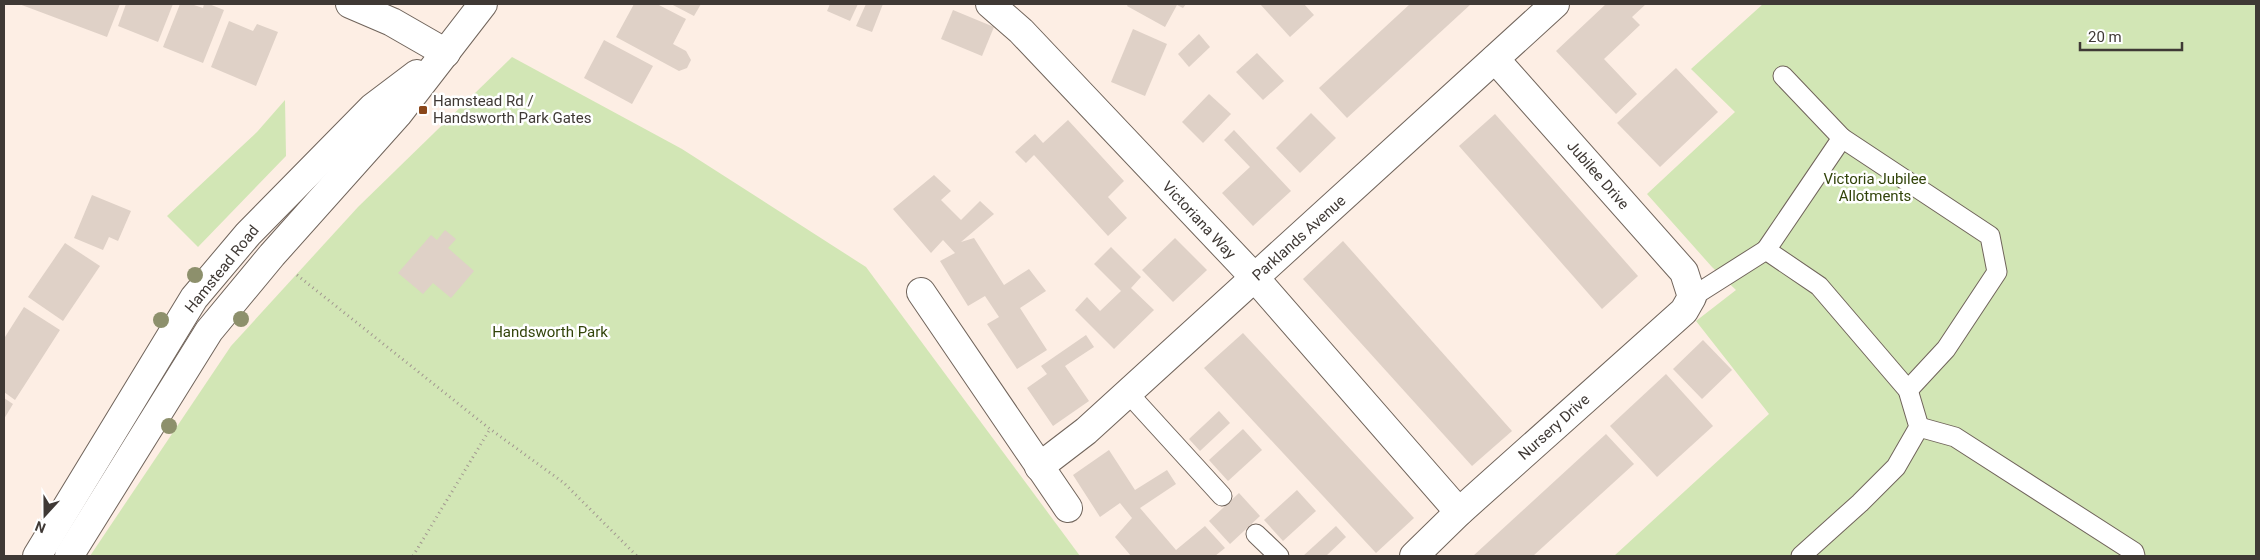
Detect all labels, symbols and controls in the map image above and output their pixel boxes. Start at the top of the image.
scale bar [2080,20,2182,52]
text: 20 m [2088,28,2122,46]
place label: Hamstead Rd / Handsworth Park Gates [433,92,591,127]
marker: Hamstead Rd / Handsworth Park Gates [417,104,429,116]
street label: Jubilee Drive [1563,137,1633,213]
park label: Victoria Jubilee Allotments [1823,170,1927,205]
street label: Victoriana Way [1158,177,1240,263]
street label: Parklands Avenue [1249,191,1349,285]
street label: Hamstead Road [181,222,263,316]
park label: Handsworth Park [492,323,608,341]
street label: Nursery Drive [1515,390,1593,464]
north arrow [20,490,70,540]
text: N [33,518,48,536]

